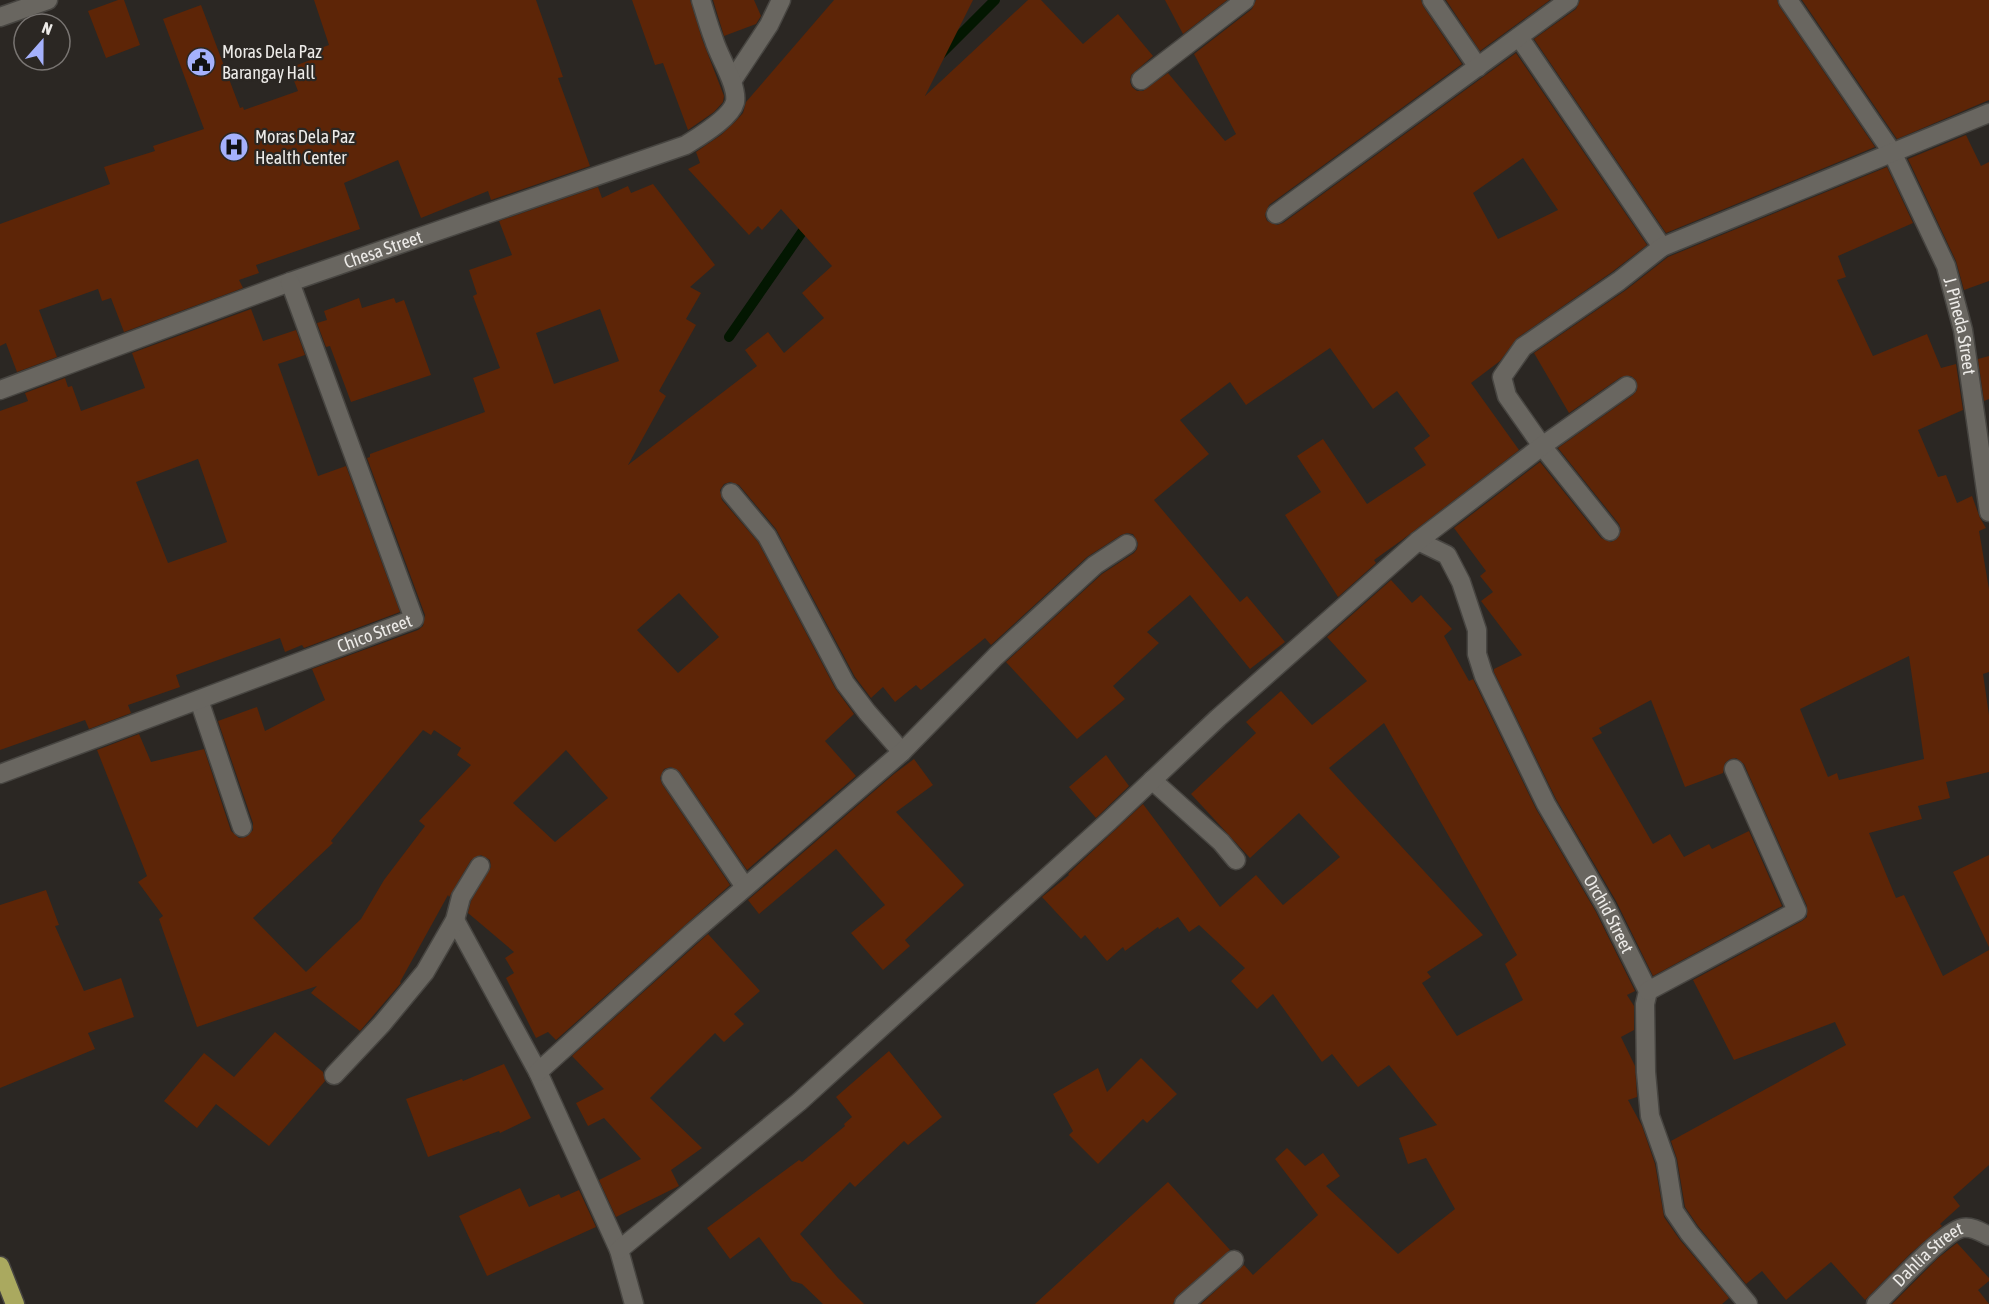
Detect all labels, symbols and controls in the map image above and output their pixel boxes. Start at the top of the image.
north arrow [12,12,72,72]
text: N [40,18,55,38]
place label: Moras Dela Paz Barangay Hall [222,41,322,83]
public building icon: Moras Dela Paz Barangay Hall [185,46,217,78]
place label: Moras Dela Paz Health Center [255,126,355,168]
hospital icon: Moras Dela Paz Health Center [218,131,250,163]
street label: Chesa Street [341,226,425,273]
street label: J. Pineda Street [1939,275,1980,376]
street label: Chico Street [334,610,415,657]
street label: Orchid Street [1579,871,1638,956]
street label: Dahlia Street [1888,1218,1965,1291]

